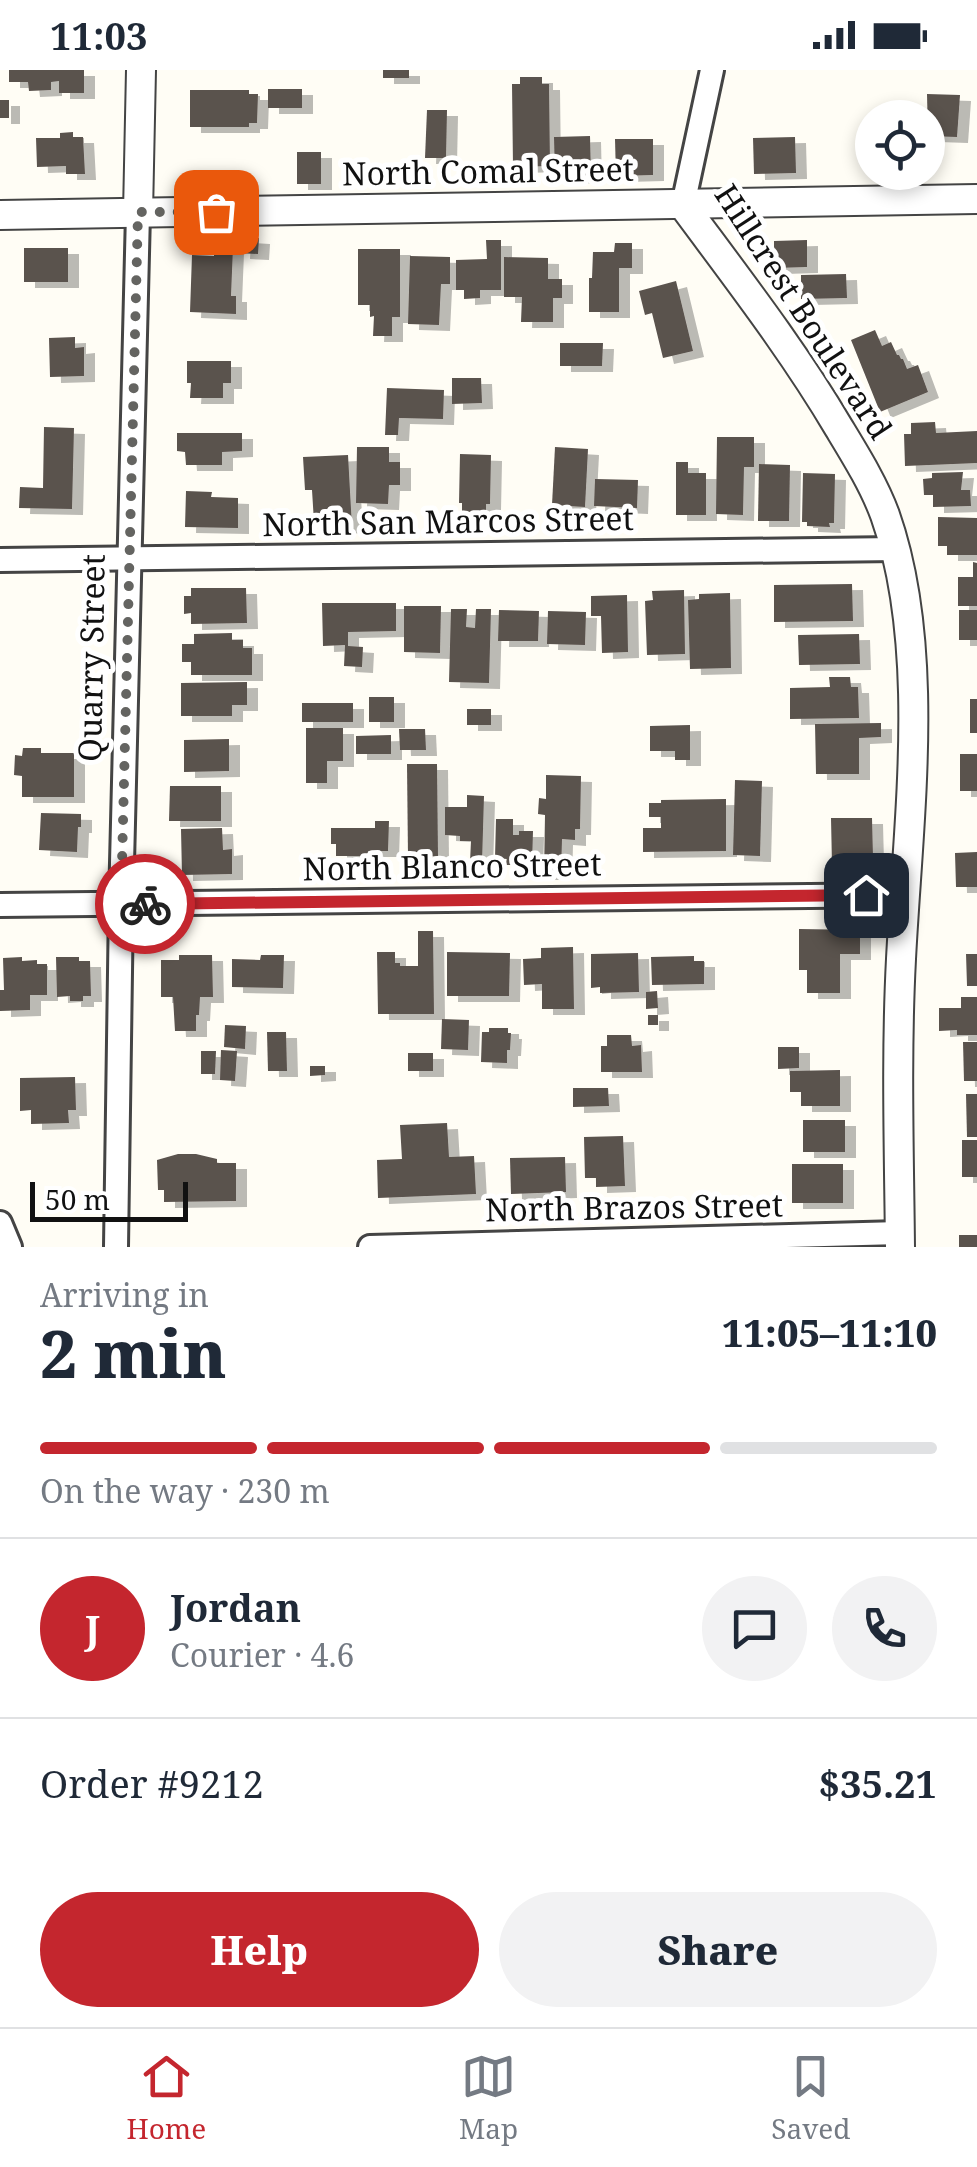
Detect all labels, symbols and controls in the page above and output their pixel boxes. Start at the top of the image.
text: 11:03 [50,9,147,61]
map controls [855,100,945,190]
button: locate [855,100,945,190]
street label: North Comal Street [342,146,634,195]
pin [174,170,259,255]
street label: Hillcrest Boulevard [706,176,903,447]
icon: bag [189,185,244,240]
street label: North San Marcos Street [262,496,634,545]
street label: Quarry Street [67,554,114,762]
street label: North Blanco Street [302,841,602,890]
pin [824,853,909,938]
courier [95,854,195,954]
icon: home [839,868,894,923]
icon: bike [118,877,173,932]
scale bar [30,1177,188,1222]
text: 50 m [45,1180,110,1218]
street label: North Brazos Street [485,1182,783,1231]
text: Arriving in [40,1273,209,1316]
text: 11:05–11:10 [722,1306,937,1358]
text: 2 min [40,1309,227,1397]
text: On the way · 230 m [40,1469,330,1512]
button: chat [702,1576,807,1681]
button: phone [832,1576,937,1681]
text: Jordan [170,1581,301,1633]
text: J [85,1602,100,1654]
text: Courier · 4.6 [170,1633,354,1676]
text: Order #9212 [40,1757,264,1809]
text: $35.21 [818,1757,937,1809]
button: Help [40,1892,479,2007]
button: Share [499,1892,937,2007]
tab: Home [126,2049,206,2147]
tab: Map [459,2049,518,2147]
tab: Saved [771,2049,851,2147]

